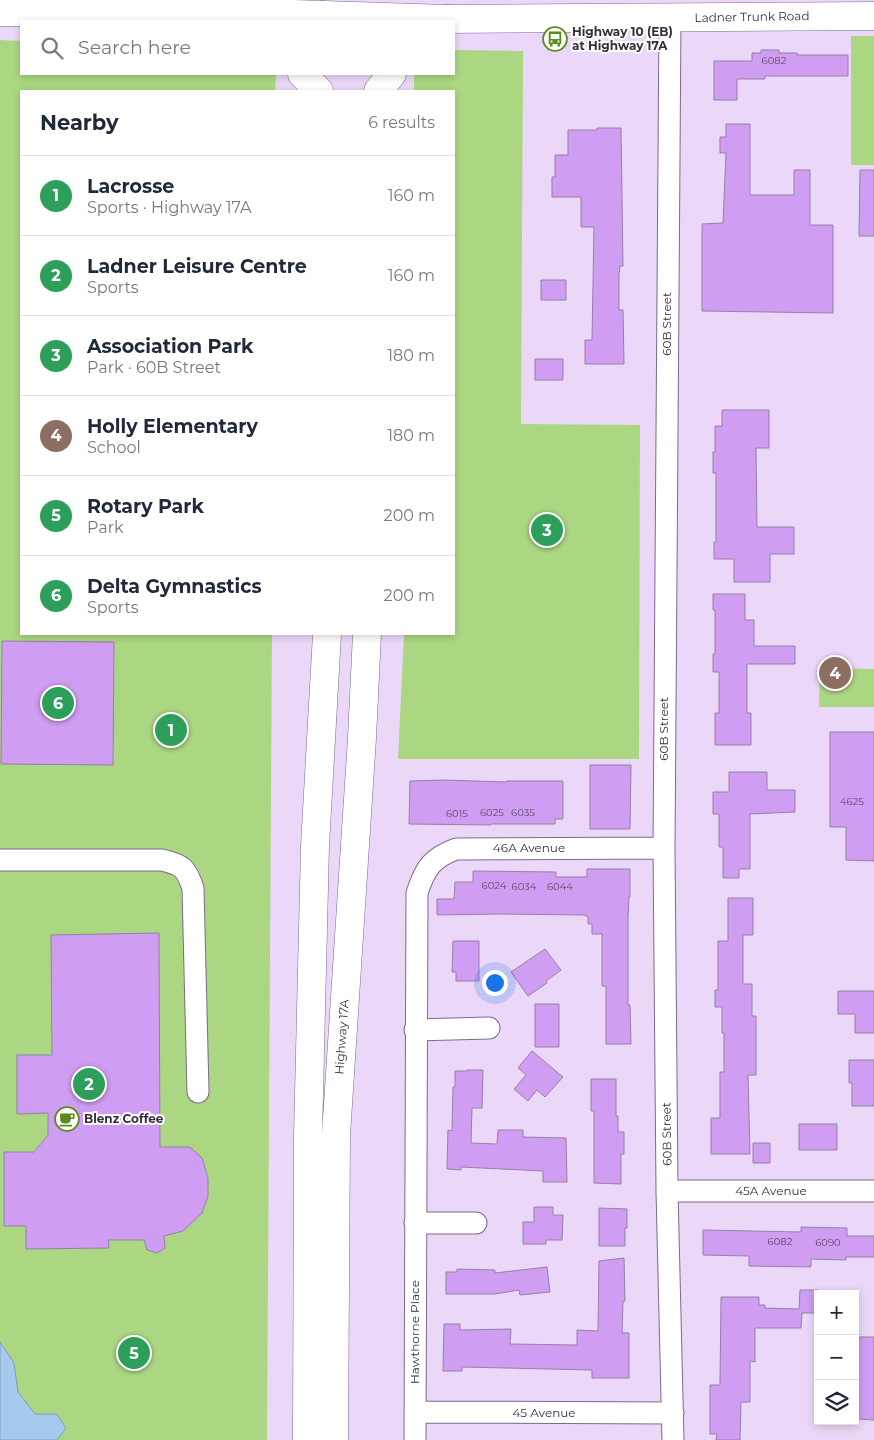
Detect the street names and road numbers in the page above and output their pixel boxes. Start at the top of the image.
street label: Ladner Trunk Road [694,8,810,25]
street label: 60B Street [659,292,674,356]
street label: 60B Street [656,697,671,761]
street label: 46A Avenue [493,840,565,855]
street label: Highway 17A [331,999,352,1075]
street label: 60B Street [658,1102,675,1166]
street label: 45A Avenue [735,1183,807,1198]
street label: Hawthorne Place [407,1280,422,1384]
street label: 45 Avenue [512,1405,576,1420]

